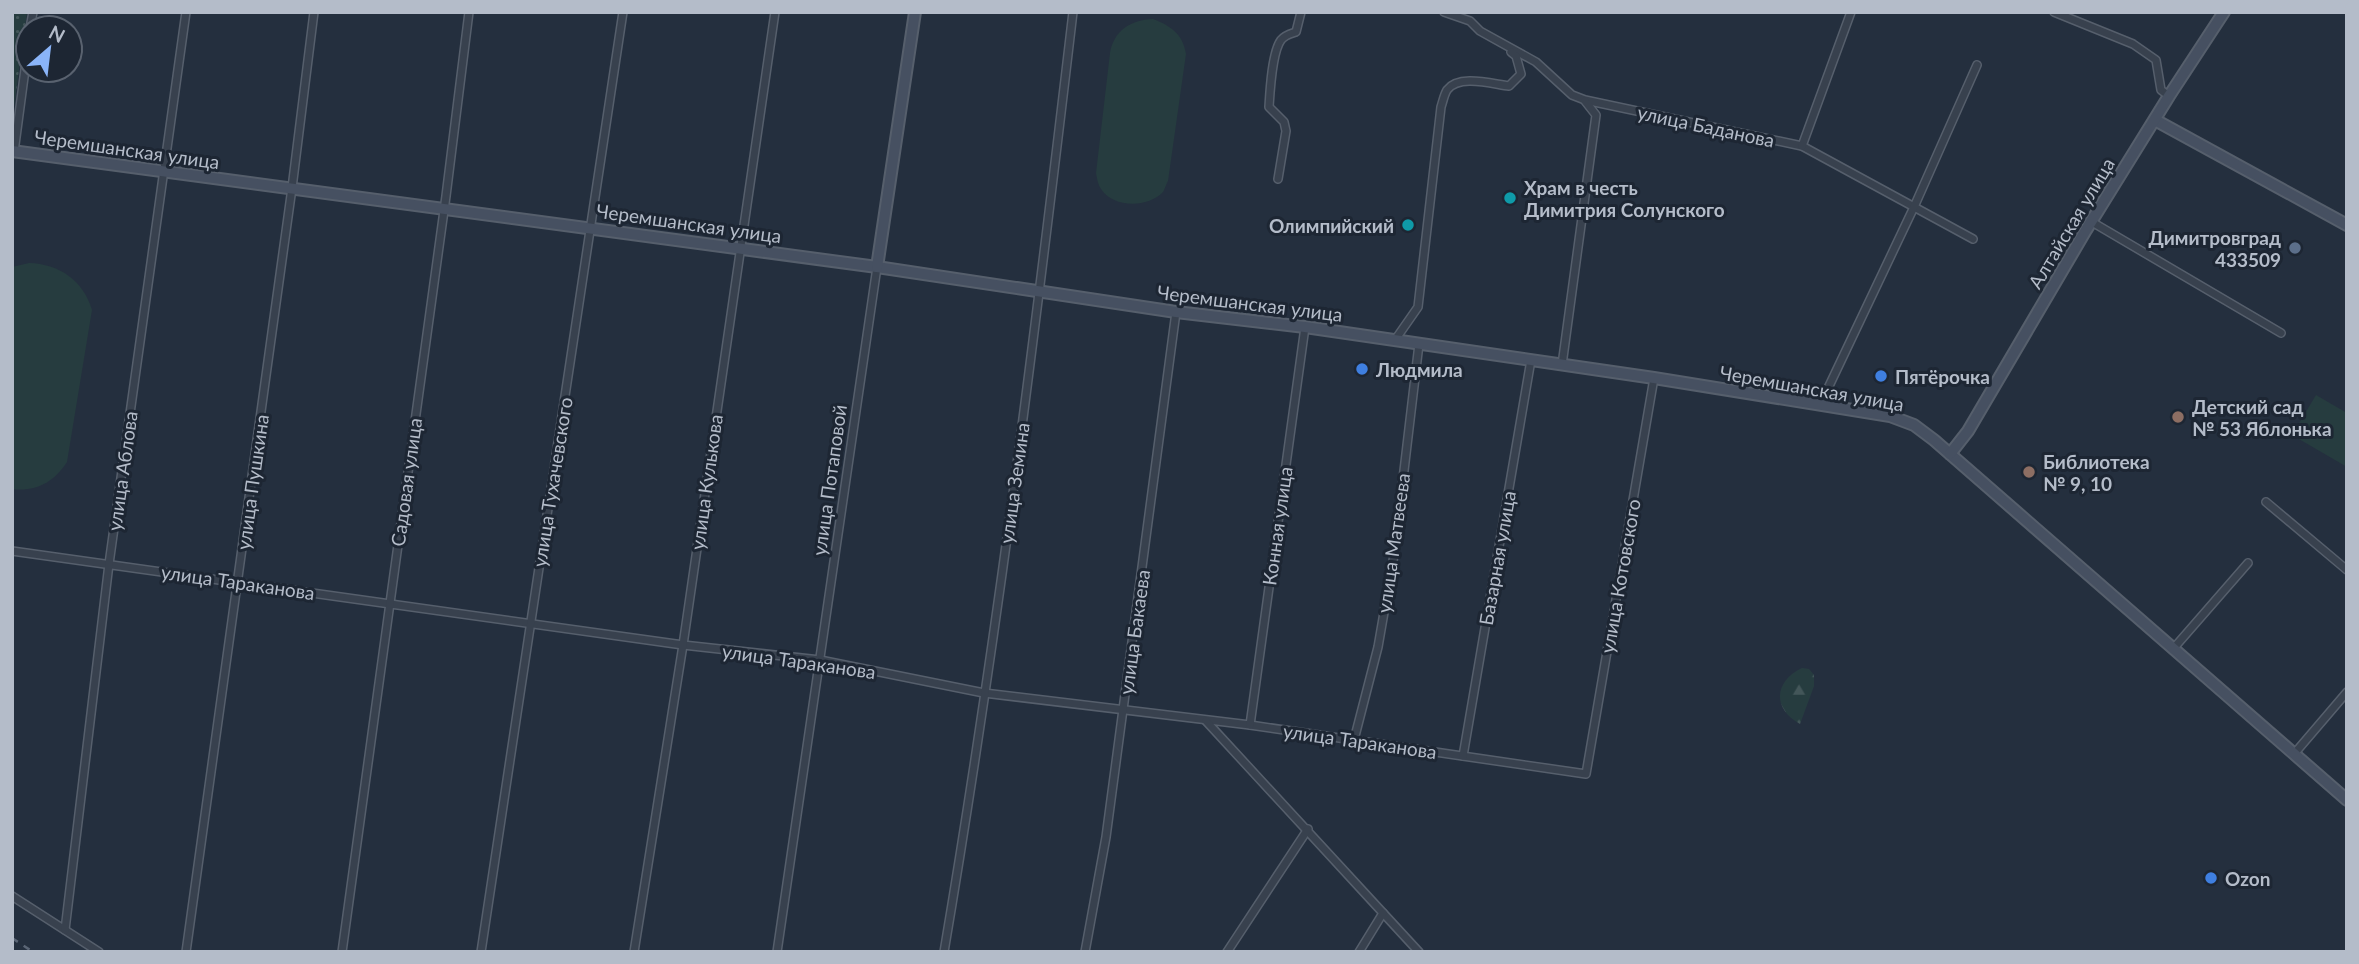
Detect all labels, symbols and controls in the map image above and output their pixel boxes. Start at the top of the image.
north arrow [14,14,84,84]
text: N [45,20,69,47]
street label: улица Баданова [1635,100,1777,152]
street label: Черемшанская улица [33,125,221,173]
street label: Алтайская улица [2023,153,2119,293]
place label: Храм в честь Димитрия Солунского [1524,176,1725,221]
marker: Храм в честь Димитрия Солунского [1502,190,1518,206]
street label: Черемшанская улица [595,199,783,247]
place label: Олимпийский [1269,214,1394,237]
marker: Олимпийский [1400,217,1416,233]
place label: Димитровград 433509 [2149,226,2281,271]
marker: Димитровград 433509 [2287,240,2303,256]
street label: Черемшанская улица [1156,280,1344,326]
place label: Людмила [1375,358,1463,381]
street label: Черемшанская улица [1718,360,1906,416]
marker: Людмила [1354,361,1370,377]
place label: Пятёрочка [1895,365,1990,388]
marker: Пятёрочка [1873,368,1889,384]
street label: улица Тухачевского [527,395,577,569]
place label: Детский сад № 53 Яблонька [2192,395,2332,440]
street label: улица Потаповой [807,403,851,557]
marker: Детский сад № 53 Яблонька [2170,409,2186,425]
street label: улица Аблова [102,410,142,532]
street label: улица Пушкина [231,413,273,551]
street label: улица Кулькова [685,413,727,551]
street label: Садовая улица [386,416,426,548]
street label: улица Земина [994,421,1034,545]
place label: Библиотека № 9, 10 [2043,450,2150,495]
marker: Библиотека № 9, 10 [2021,464,2037,480]
street label: Конная улица [1257,465,1297,587]
street label: улица Матвеева [1372,471,1414,615]
street label: Базарная улица [1474,489,1520,627]
street label: улица Котовского [1595,497,1645,655]
street label: улица Тараканова [160,560,316,604]
street label: улица Бакаева [1114,568,1154,696]
street label: улица Тараканова [721,639,877,683]
street label: улица Тараканова [1282,719,1438,763]
place label: Ozon [2225,867,2270,890]
marker: Ozon [2203,870,2219,886]

